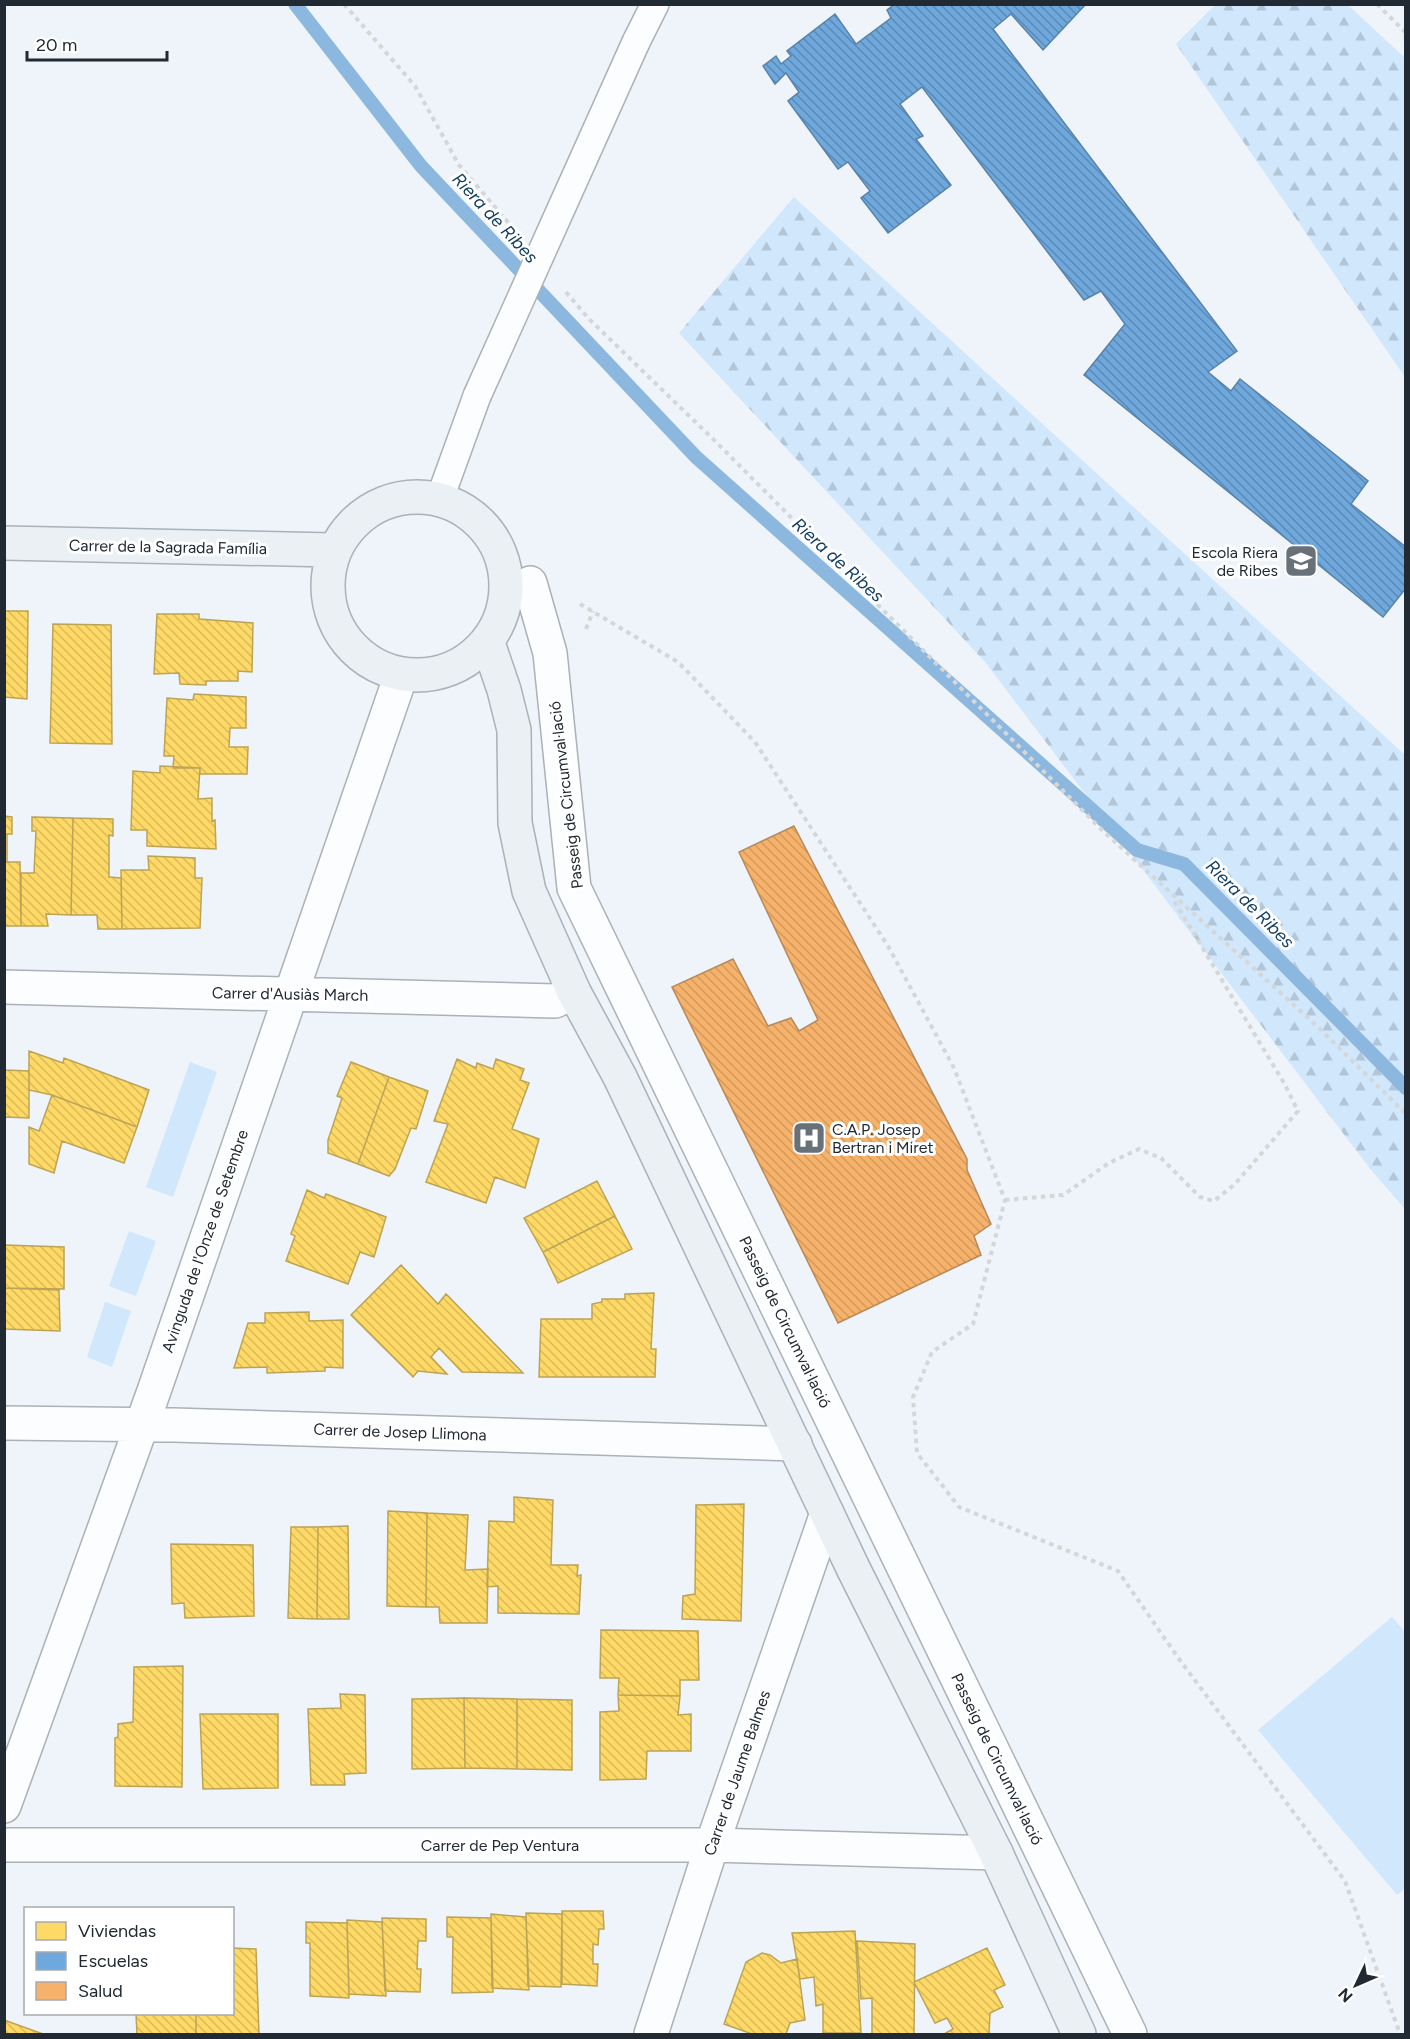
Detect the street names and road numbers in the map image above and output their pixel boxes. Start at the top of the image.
street label: Carrer de la Sagrada Família [69,536,267,558]
street label: Passeig de Circumval·lació [545,700,587,890]
street label: Carrer d'Ausiàs March [212,983,368,1005]
street label: Avinguda de l'Onze de Setembre [158,1127,252,1355]
street label: Passeig de Circumval·lació [735,1233,835,1411]
street label: Carrer de Josep Llimona [313,1419,487,1445]
street label: Passeig de Circumval·lació [947,1670,1047,1848]
street label: Carrer de Jaume Balmes [700,1688,774,1858]
street label: Carrer de Pep Ventura [421,1836,579,1855]

